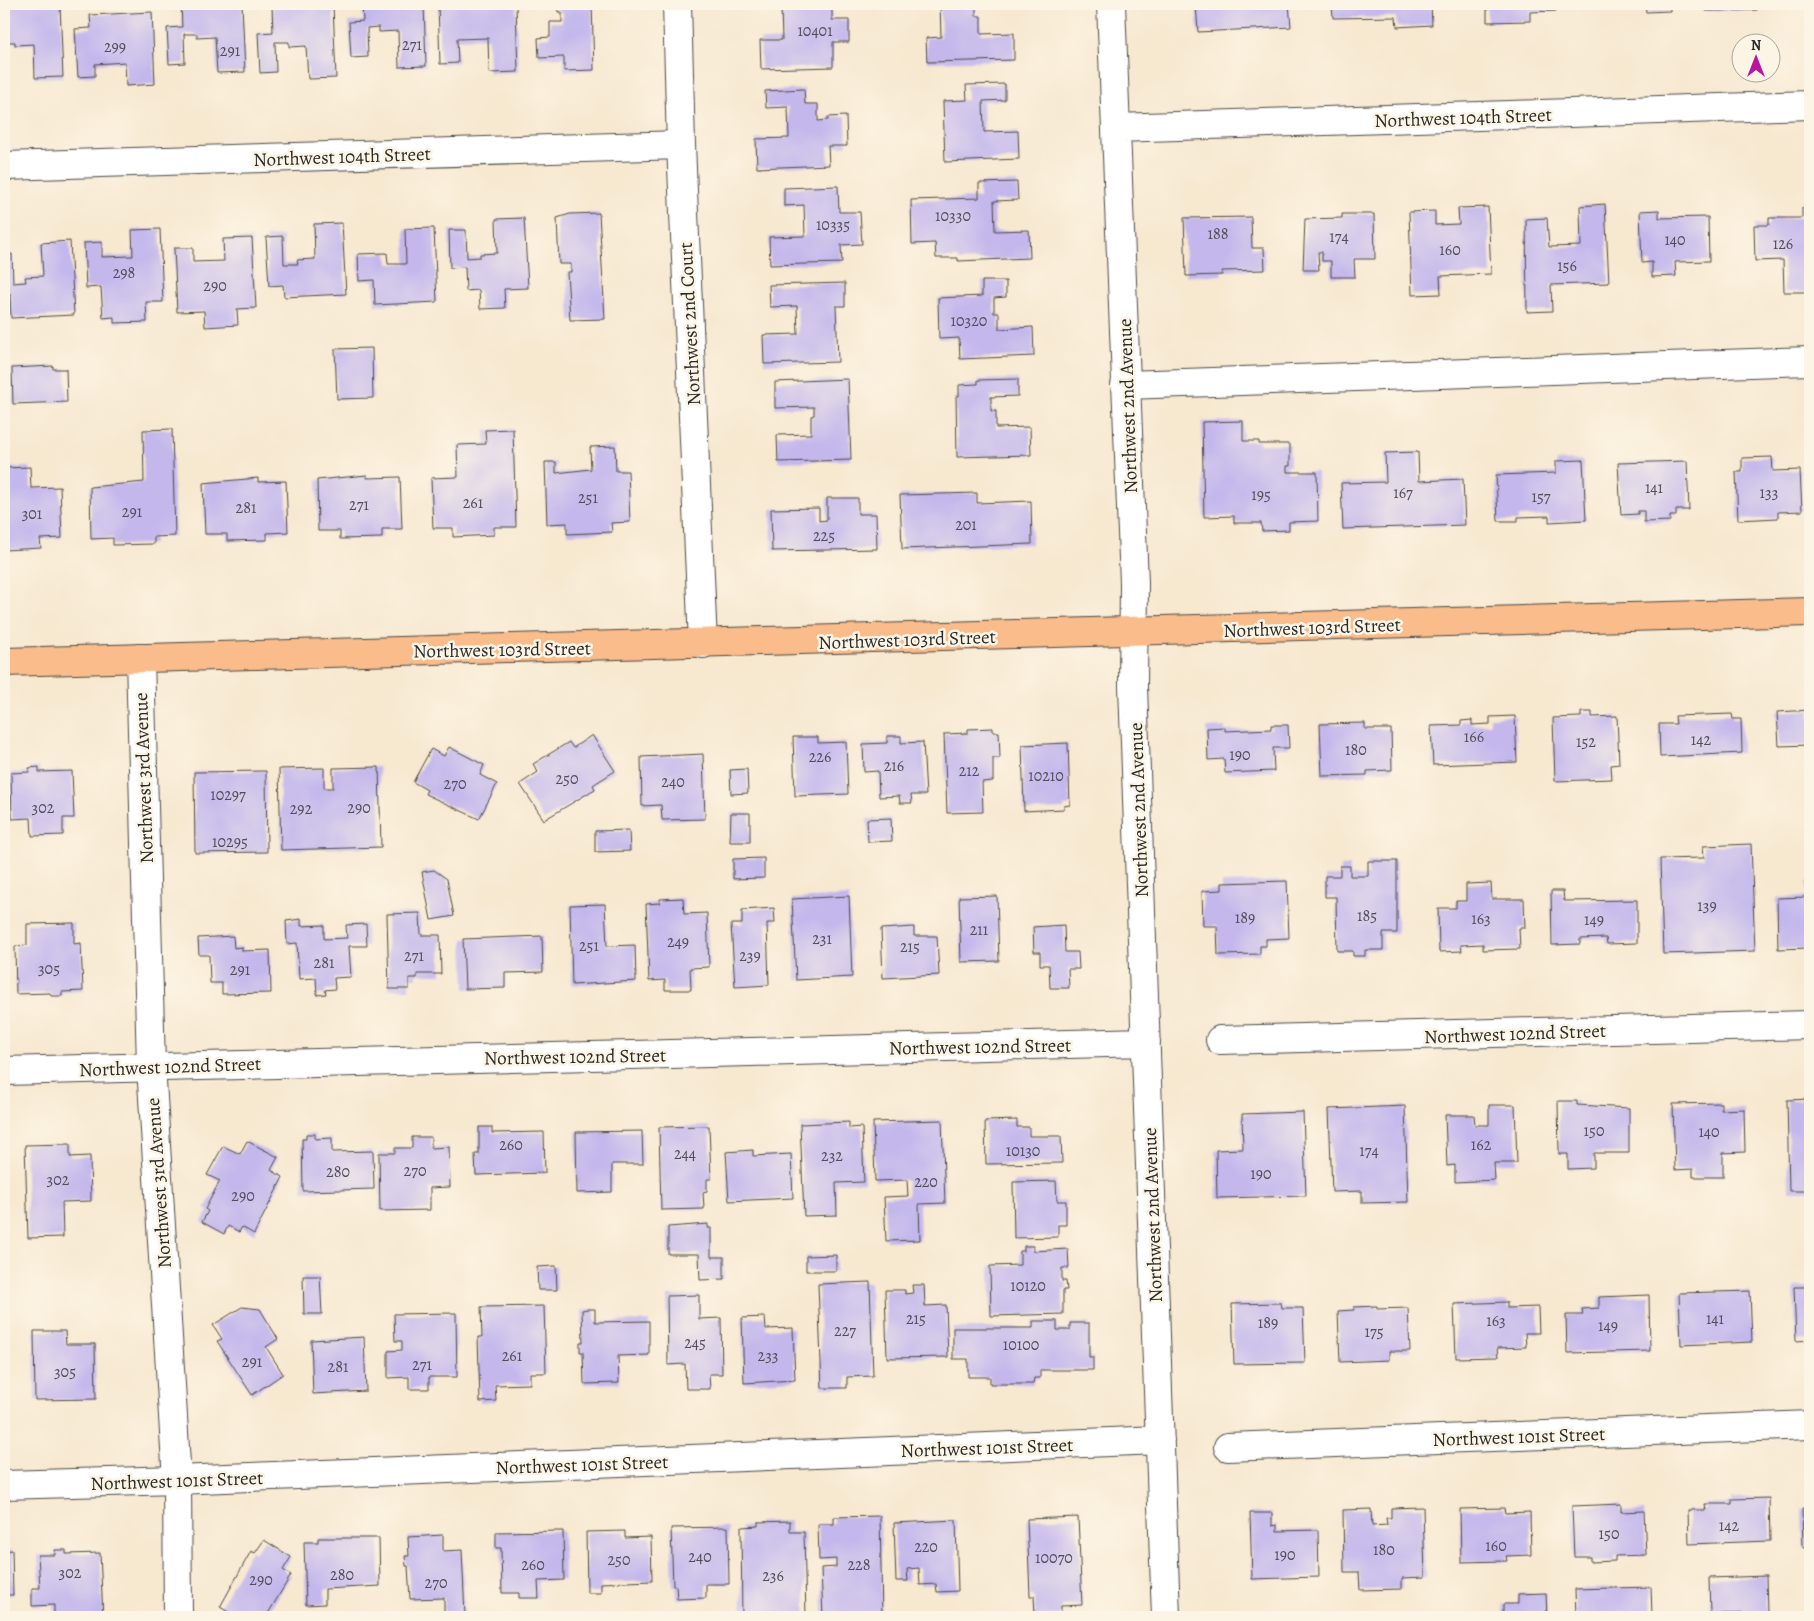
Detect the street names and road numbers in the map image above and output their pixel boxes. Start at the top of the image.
street label: Northwest 104th Street [1374,102,1552,134]
street label: Northwest 104th Street [253,141,431,173]
street label: Northwest 2nd Court [673,242,707,406]
street label: Northwest 2nd Avenue [1112,318,1144,494]
street label: Northwest 103rd Street [1223,612,1401,644]
street label: Northwest 103rd Street [818,624,996,656]
street label: Northwest 103rd Street [413,635,591,665]
street label: Northwest 3rd Avenue [128,692,160,864]
street label: Northwest 2nd Avenue [1123,722,1155,898]
street label: Northwest 102nd Street [1424,1018,1606,1050]
street label: Northwest 102nd Street [889,1032,1071,1062]
street label: Northwest 102nd Street [484,1042,666,1072]
street label: Northwest 102nd Street [79,1051,261,1083]
street label: Northwest 3rd Avenue [140,1097,178,1269]
street label: Northwest 2nd Avenue [1137,1127,1169,1303]
street label: Northwest 101st Street [1432,1421,1606,1453]
street label: Northwest 101st Street [900,1432,1074,1464]
street label: Northwest 101st Street [495,1449,669,1481]
street label: Northwest 101st Street [90,1465,264,1497]

